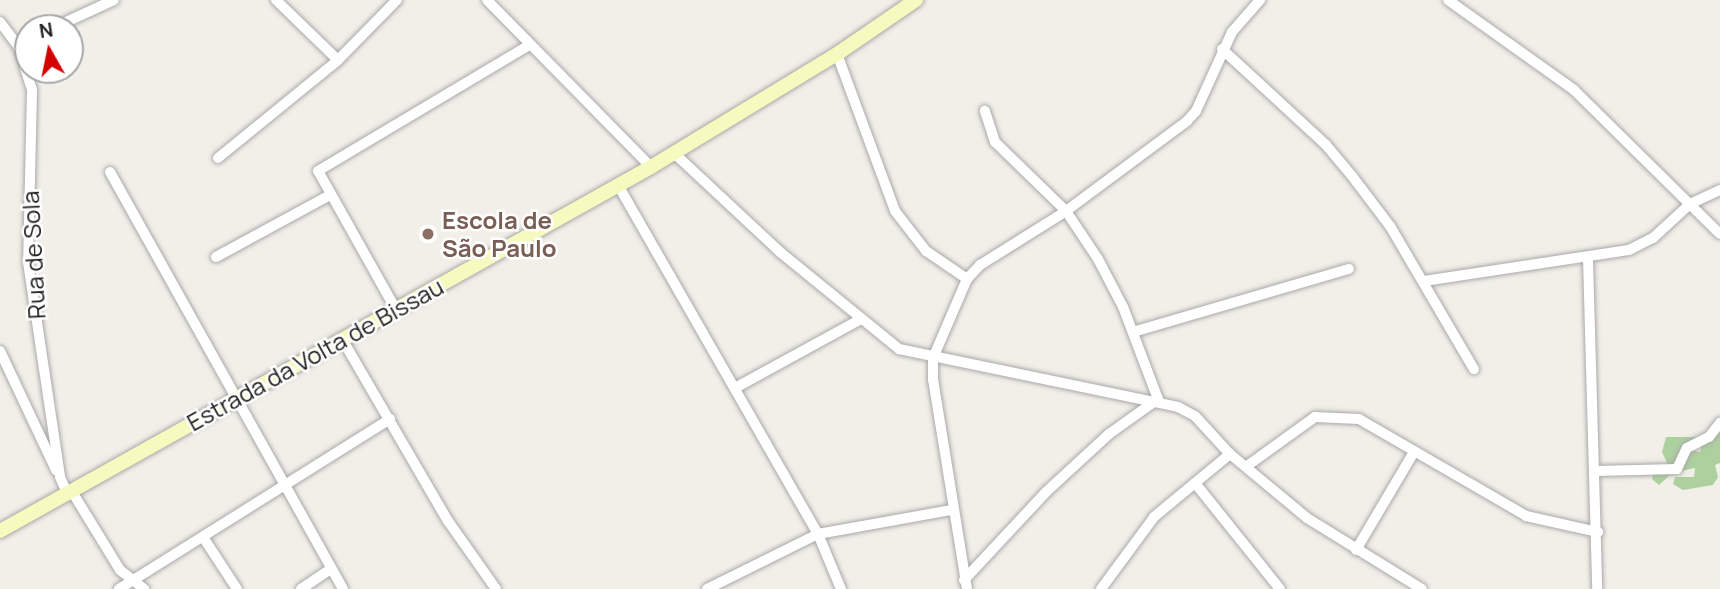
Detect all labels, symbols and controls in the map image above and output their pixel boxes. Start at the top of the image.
north arrow [14,14,84,84]
text: N [37,16,55,44]
street label: Rua de Sola [15,190,51,320]
place label: Escola de São Paulo [442,206,557,262]
marker: Escola de São Paulo [420,226,436,242]
street label: Estrada da Volta de Bissau [182,271,448,437]

